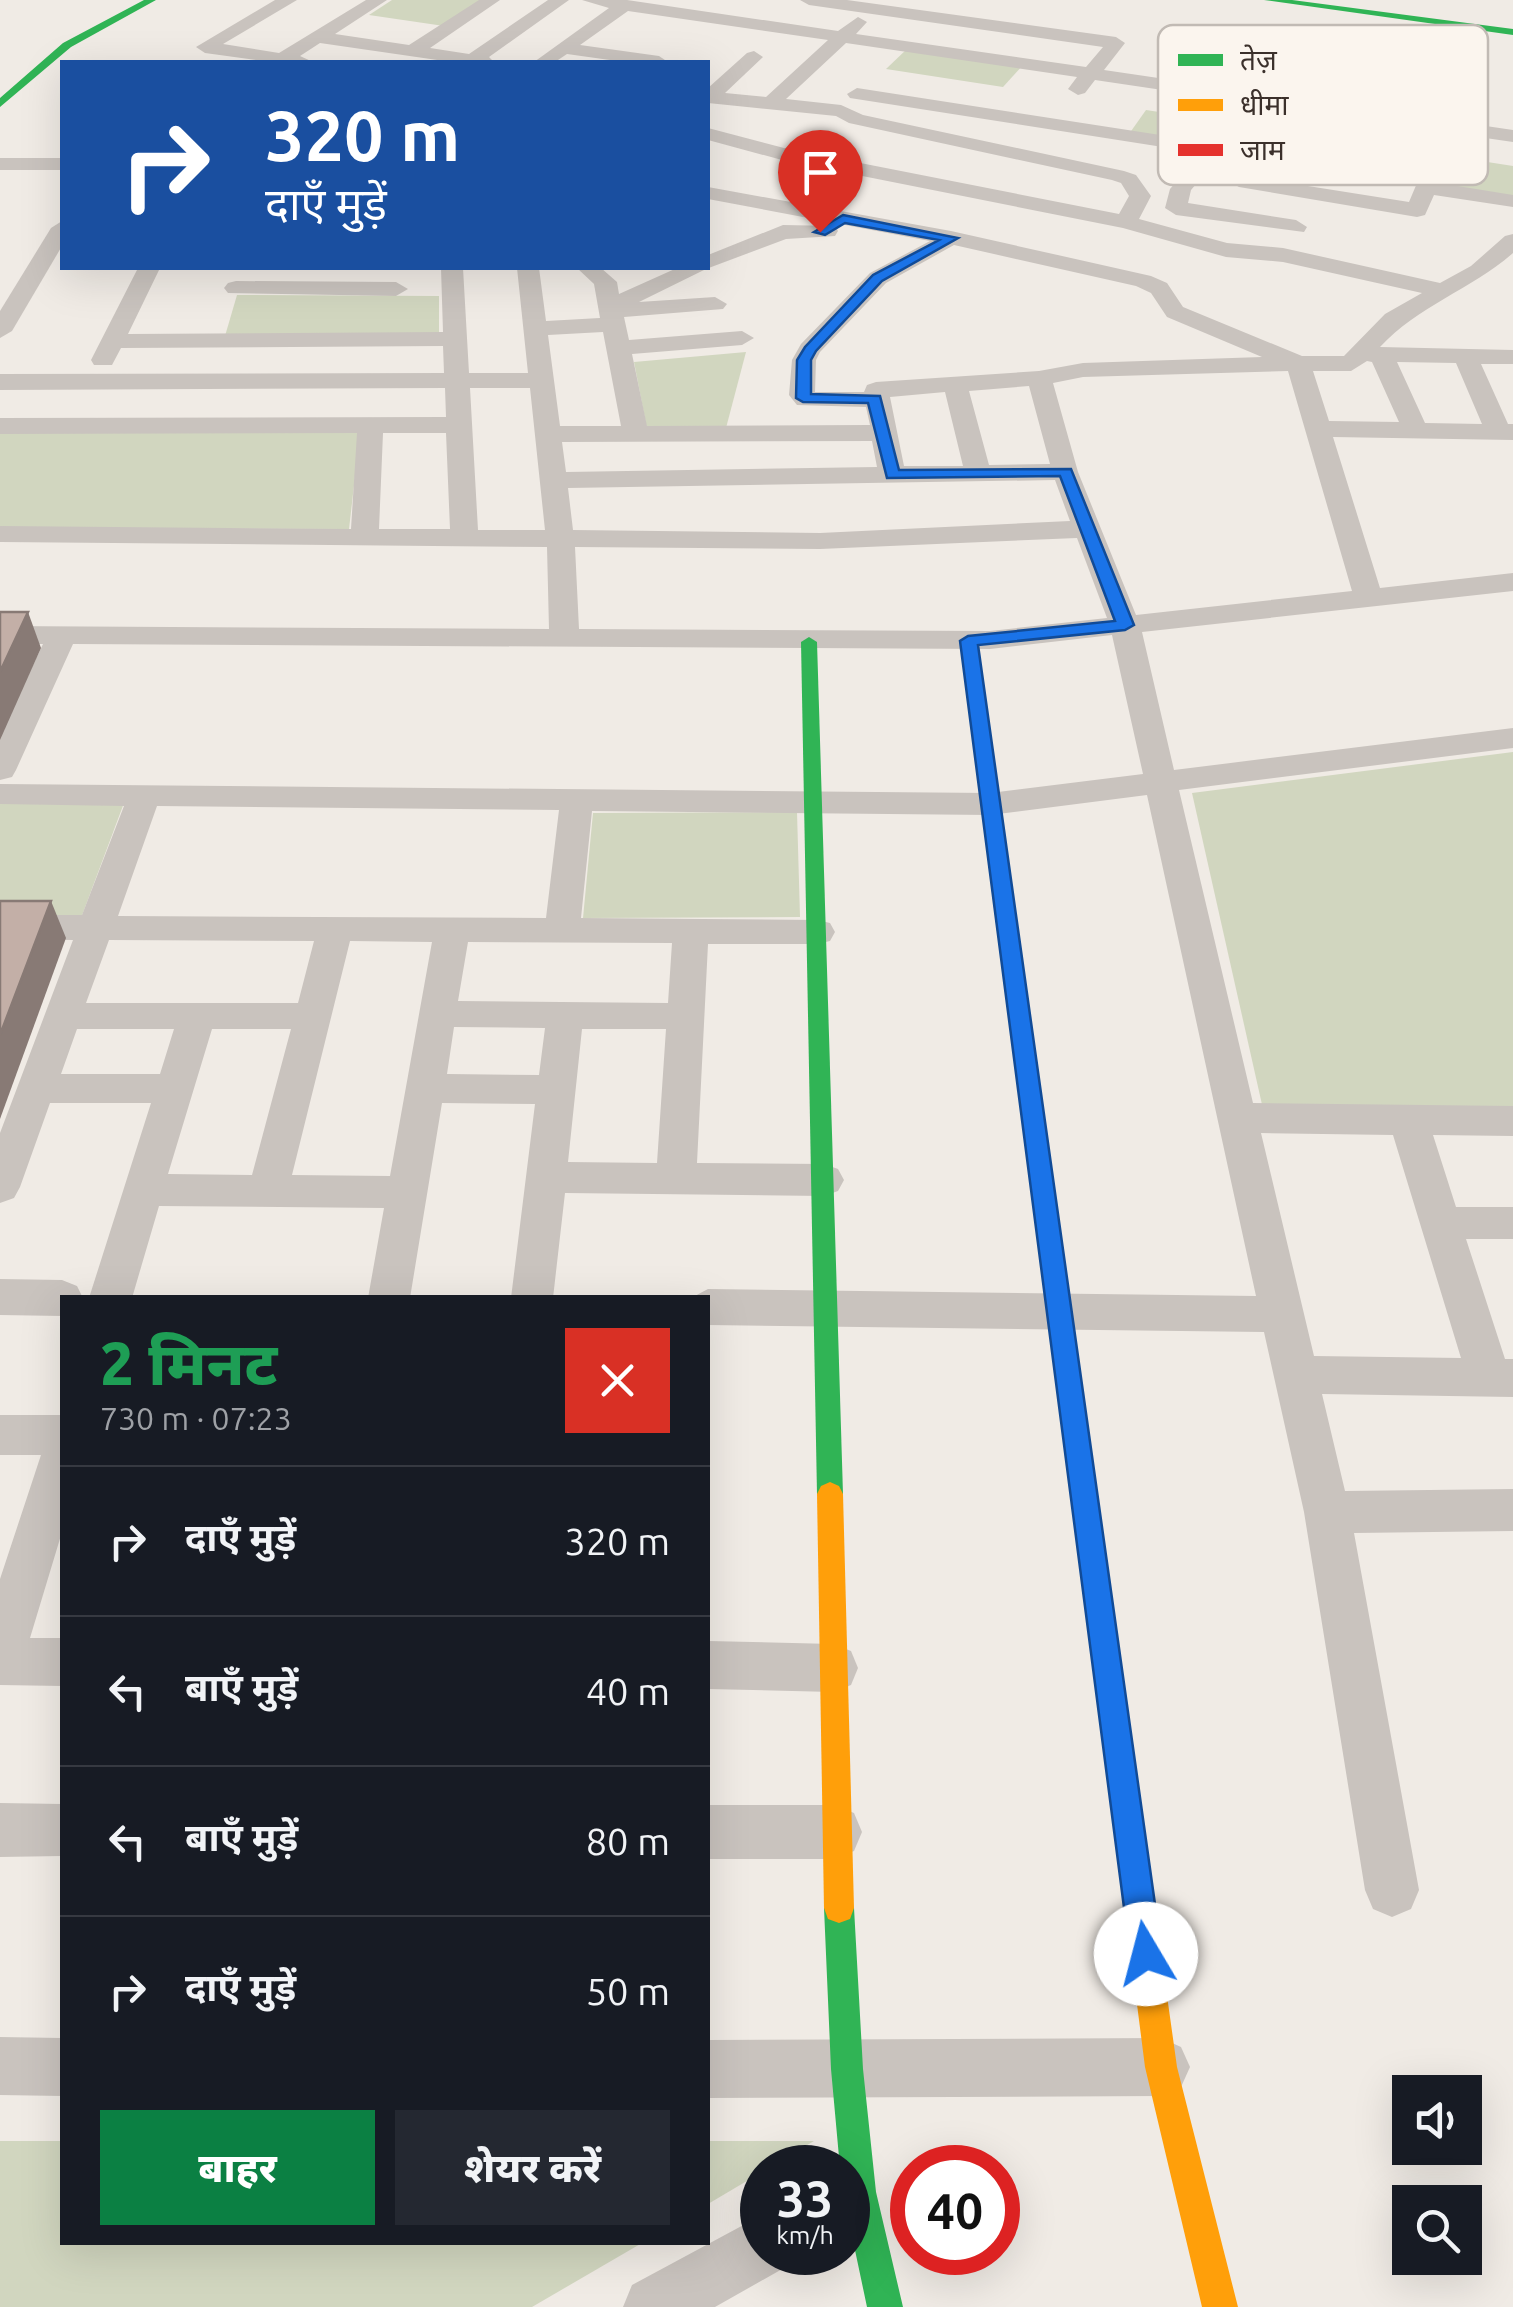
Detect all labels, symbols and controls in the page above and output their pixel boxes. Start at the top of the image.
legend [1158,25,1488,185]
text: तेज़ [1240,44,1278,75]
text: धीमा [1240,89,1289,120]
text: 320 m [265,96,460,174]
icon: right [100,100,230,230]
pin [778,130,863,233]
text: जाम [1240,134,1286,165]
icon: arrive [793,145,848,200]
text: दाएँ मुड़ें [265,178,387,229]
button: close [565,1328,670,1433]
text: 2 मिनट [100,1329,277,1396]
text: 730 m · 07:23 [100,1400,292,1436]
icon: right [100,1514,155,1569]
text: दाएँ मुड़ें [185,1516,296,1558]
text: 320 m [564,1520,670,1562]
icon: left [100,1664,155,1719]
text: बाएँ मुड़ें [185,1666,298,1708]
text: 40 m [586,1670,670,1712]
icon: left [100,1814,155,1869]
text: बाएँ मुड़ें [185,1816,298,1858]
text: 80 m [586,1820,670,1862]
position arrow [1094,1902,1198,2006]
icon: right [100,1964,155,2019]
text: दाएँ मुड़ें [185,1966,296,2008]
text: 50 m [586,1970,670,2012]
map controls [1392,2075,1482,2275]
button: sound [1392,2075,1482,2165]
button: बाहर [100,2110,375,2225]
button: शेयर करें [395,2110,670,2225]
speed limit sign: 40 [890,2145,1020,2275]
text: 33 [777,2170,833,2226]
button: search [1392,2185,1482,2275]
text: km/h [776,2221,834,2249]

